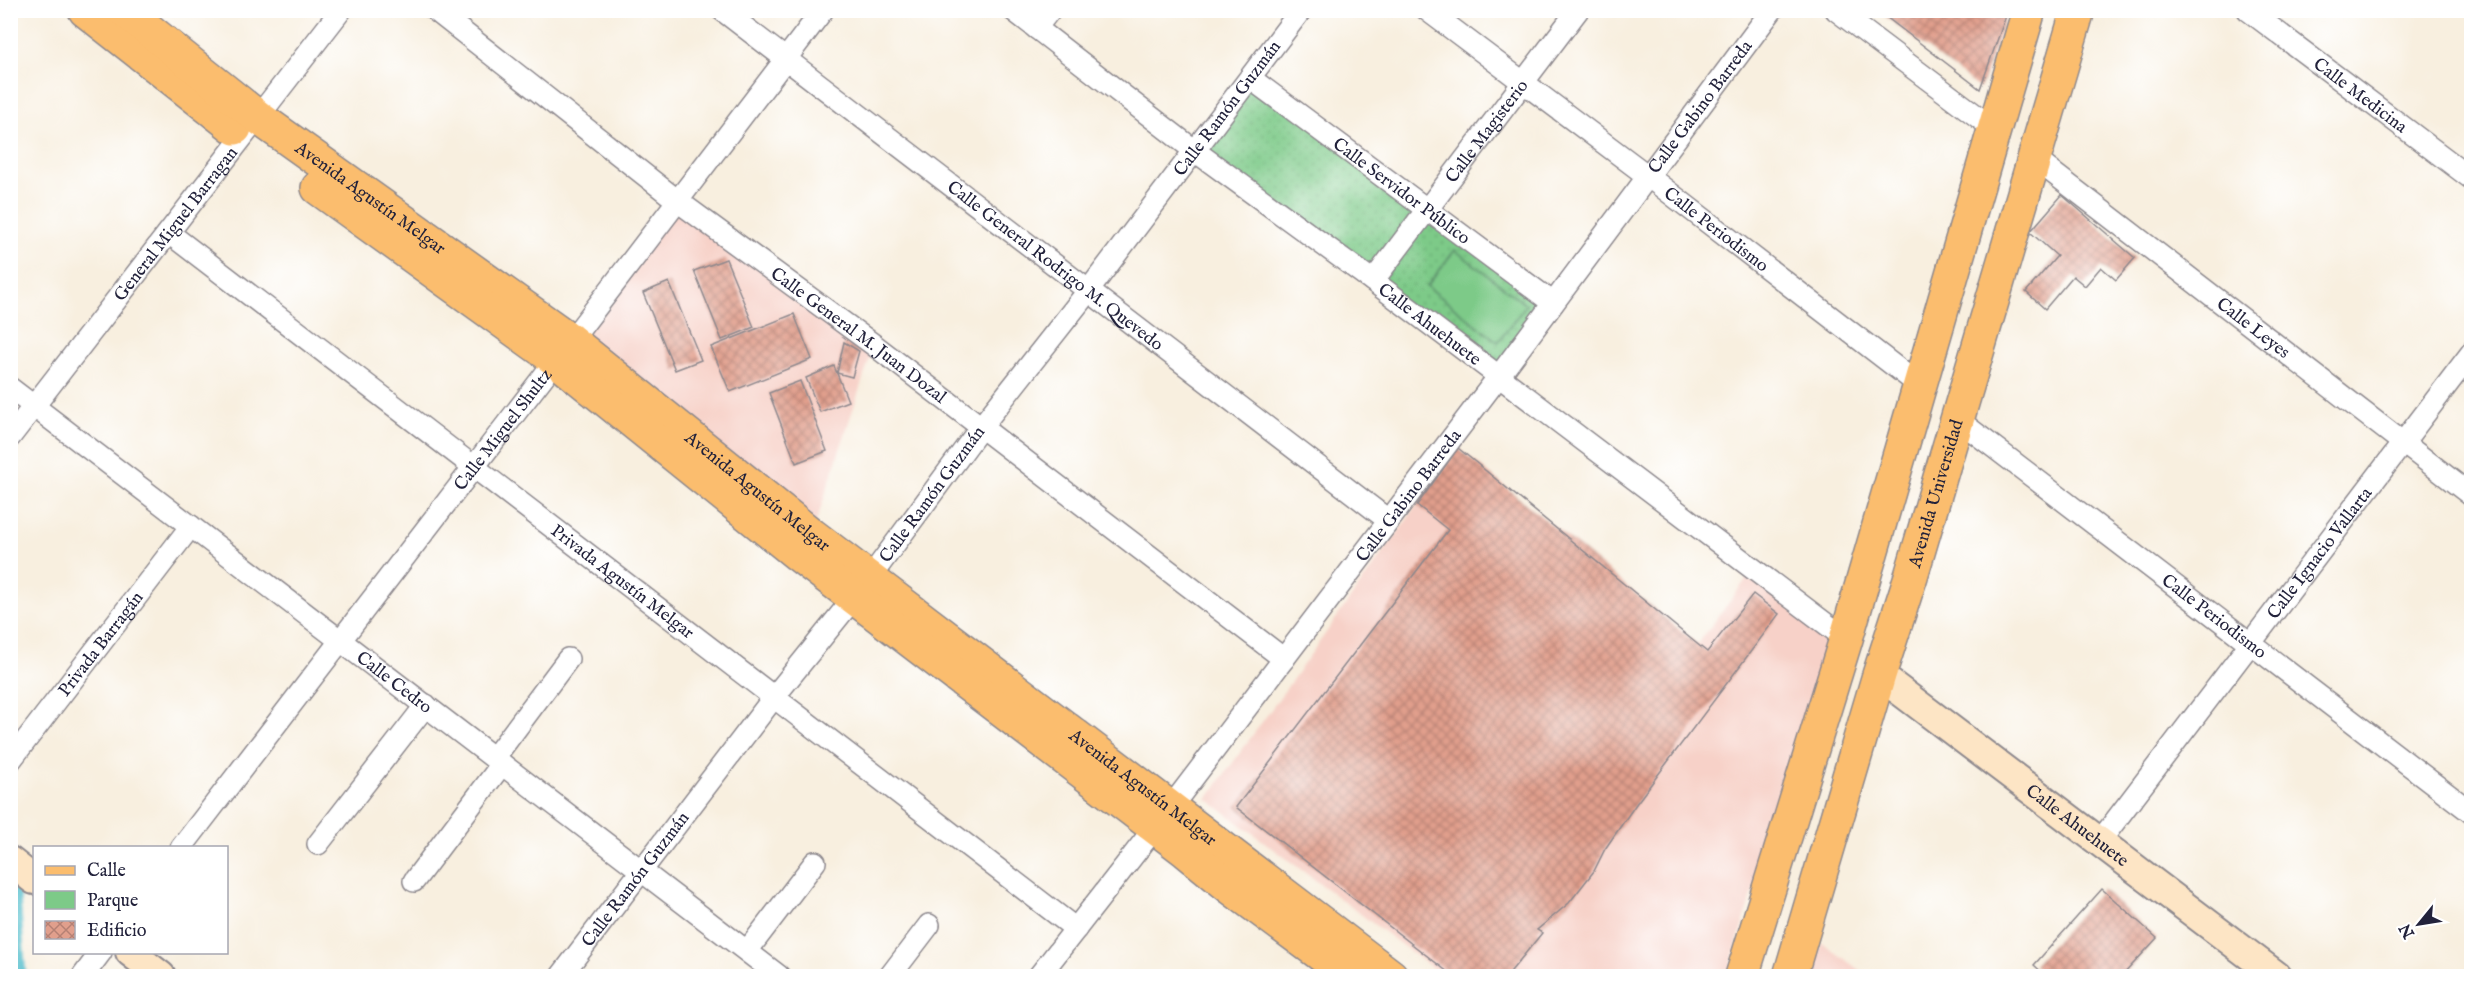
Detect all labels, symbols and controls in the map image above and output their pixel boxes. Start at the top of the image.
street label: Calle Ramón Guzmán [1169,36,1287,181]
street label: Calle Gabino Barreda [1644,36,1759,179]
street label: Calle Medicina [2308,53,2411,139]
street label: Calle Magisterio [1441,75,1534,188]
street label: Calle Servidor Público [1327,133,1474,251]
street label: Avenida Agustín Melgar [289,137,450,261]
street label: General Miguel Barragan [109,142,244,306]
street label: Calle General Rodrigo M. Quevedo [942,176,1168,357]
street label: Calle Periodismo [1658,182,1773,278]
street label: Calle General M. Juan Dozal [765,263,950,409]
street label: Calle Ahuehuete [1373,279,1485,372]
street label: Calle Leyes [2211,293,2294,364]
street label: Calle Miguel Shultz [450,365,558,496]
street label: Avenida Universidad [1904,417,1970,572]
street label: Calle Ramón Guzmán [875,422,991,568]
street label: Calle Gabino Barreda [1351,425,1467,567]
street label: Avenida Agustín Melgar [679,426,834,558]
street label: Calle Ignacio Vallarta [2263,483,2378,625]
street label: Privada Agustín Melgar [545,520,699,645]
street label: Calle Periodismo [2156,570,2271,665]
street label: Privada Barragán [54,587,149,702]
street label: Calle Cedro [351,647,436,720]
street label: Avenida Agustín Melgar [1063,724,1221,852]
street label: Calle Ahuehuete [2021,780,2133,873]
street label: Calle Ramón Guzmán [577,807,695,952]
legend [33,846,228,954]
text: Calle [87,860,126,883]
text: Parque [87,890,138,913]
north arrow [2389,894,2449,954]
text: N [2396,919,2420,942]
text: Edificio [87,920,147,943]

